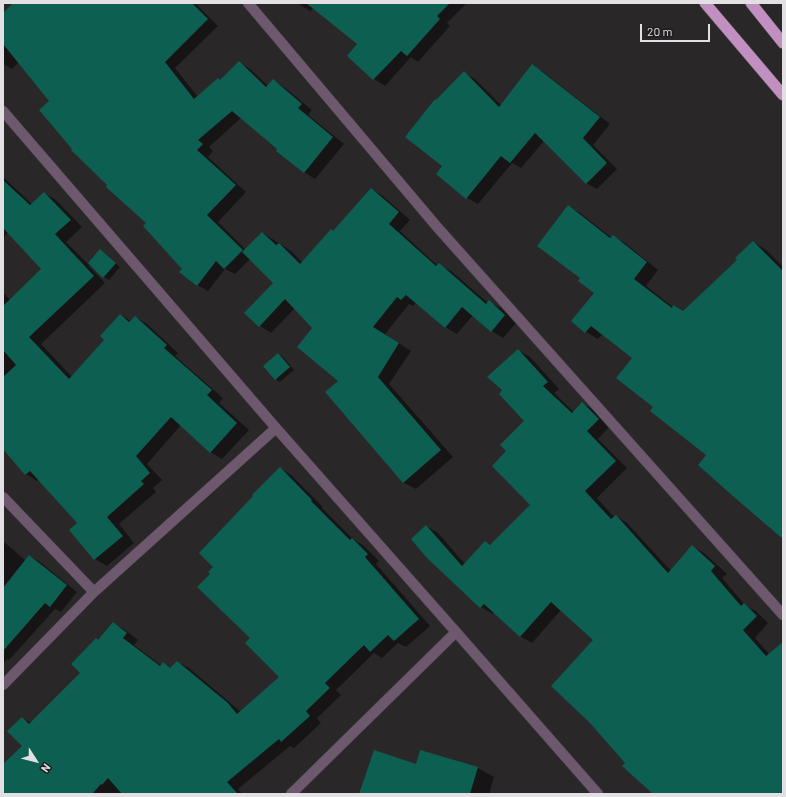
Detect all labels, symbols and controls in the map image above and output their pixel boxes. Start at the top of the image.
scale bar [642,16,712,42]
text: 20 m [647,24,673,38]
north arrow [16,741,56,781]
text: N [39,762,54,775]

